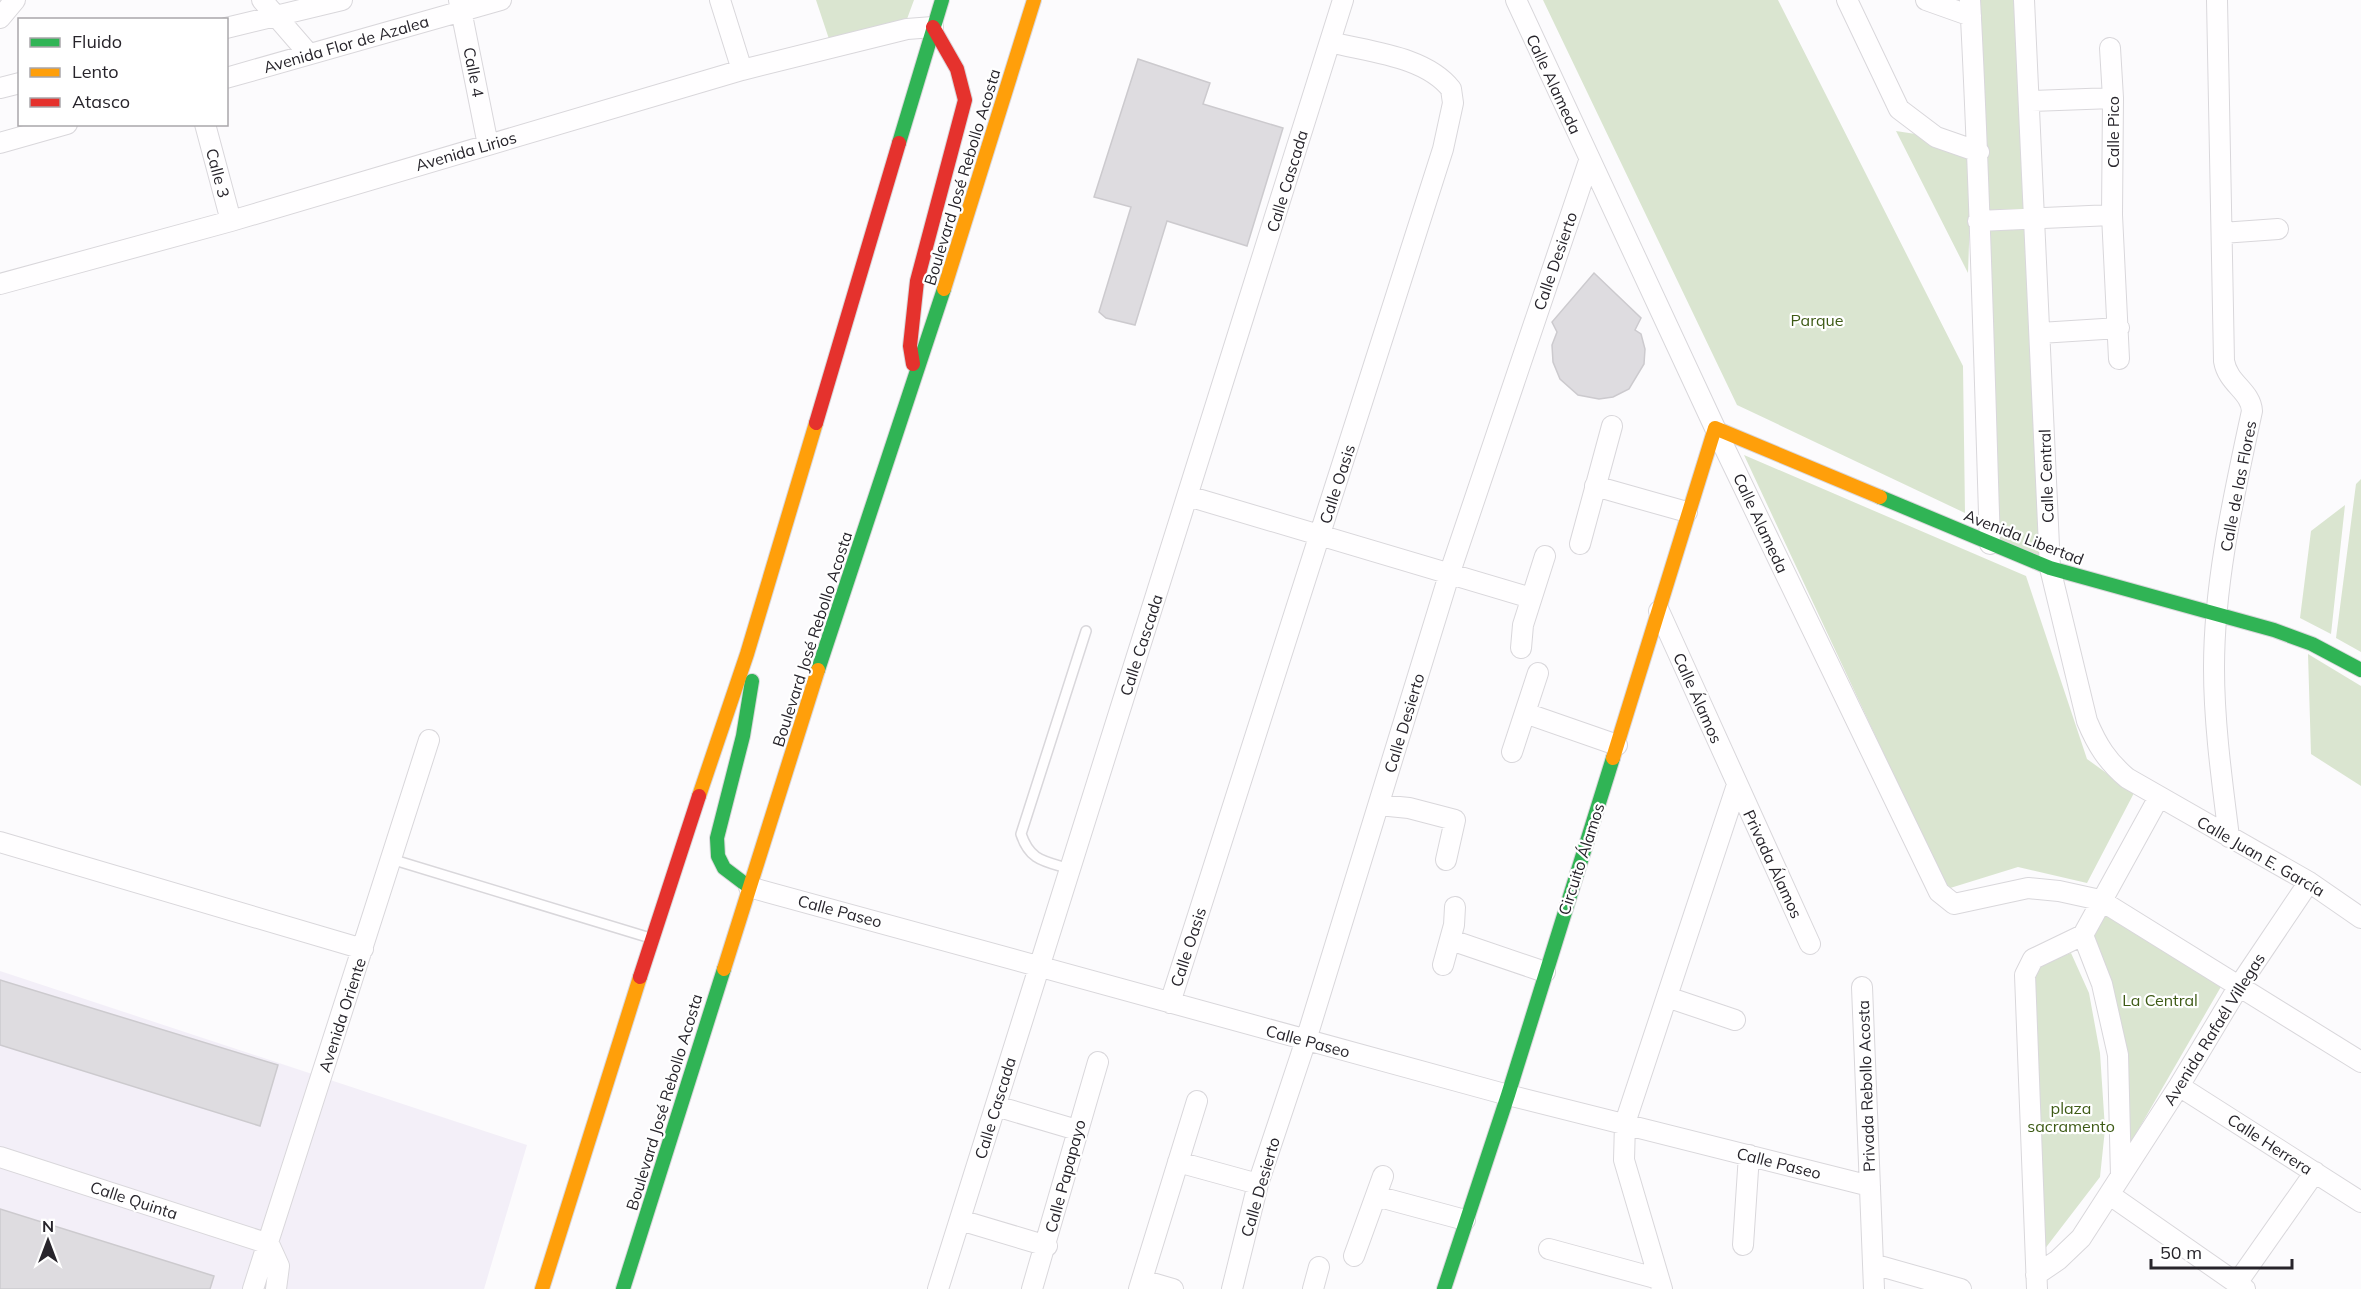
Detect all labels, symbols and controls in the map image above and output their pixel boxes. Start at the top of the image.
street label: Avenida Flor de Azalea [261,11,431,77]
legend [18,18,228,126]
text: Fluido [72,30,122,53]
street label: Calle Alameda [1522,31,1586,137]
street label: Calle 4 [459,45,489,99]
text: Lento [72,60,119,83]
street label: Boulevard José Rebollo Acosta [920,66,1004,288]
text: Atasco [72,90,130,113]
street label: Calle Pico [2103,96,2123,168]
street label: Avenida Lirios [413,127,519,175]
street label: Calle Cascada [1262,128,1312,234]
street label: Calle 3 [202,146,234,200]
street label: Calle Desierto [1529,209,1581,313]
park label: Parque [1791,310,1843,330]
street label: Calle de las Flores [2215,419,2261,553]
street label: Calle Central [2034,429,2058,523]
street label: Calle Oasis [1315,442,1359,526]
street label: Calle Alameda [1729,470,1793,576]
street label: Avenida Libertad [1961,505,2087,569]
street label: Boulevard José Rebollo Acosta [768,529,856,749]
street label: Calle Cascada [1115,592,1167,698]
street label: Calle Álamos [1669,650,1727,746]
street label: Calle Desierto [1379,671,1429,775]
street label: Circuito Álamos [1553,800,1609,918]
street label: Privada Álamos [1739,807,1807,922]
street label: Calle Juan E. García [2194,811,2328,901]
street label: Calle Paseo [796,890,884,932]
street label: Calle Oasis [1166,905,1210,989]
street label: Avenida Rafaél Villegas [2159,949,2269,1109]
street label: Avenida Oriente [314,955,370,1075]
park label: La Central [2122,990,2198,1010]
street label: Boulevard José Rebollo Acosta [622,991,706,1213]
street label: Privada Rebollo Acosta [1853,1000,1879,1172]
street label: Calle Paseo [1264,1020,1352,1062]
street label: Calle Cascada [970,1055,1020,1161]
park label: plaza sacramento [2027,1098,2115,1136]
street label: Calle Herrera [2224,1109,2316,1179]
street label: Calle Papapayo [1040,1117,1090,1235]
street label: Calle Desierto [1236,1135,1284,1239]
street label: Calle Paseo [1735,1143,1823,1183]
street label: Calle Quinta [88,1176,180,1224]
north arrow [18,1211,78,1271]
text: N [42,1216,54,1236]
scale bar [2151,1232,2292,1270]
text: 50 m [2160,1241,2202,1264]

